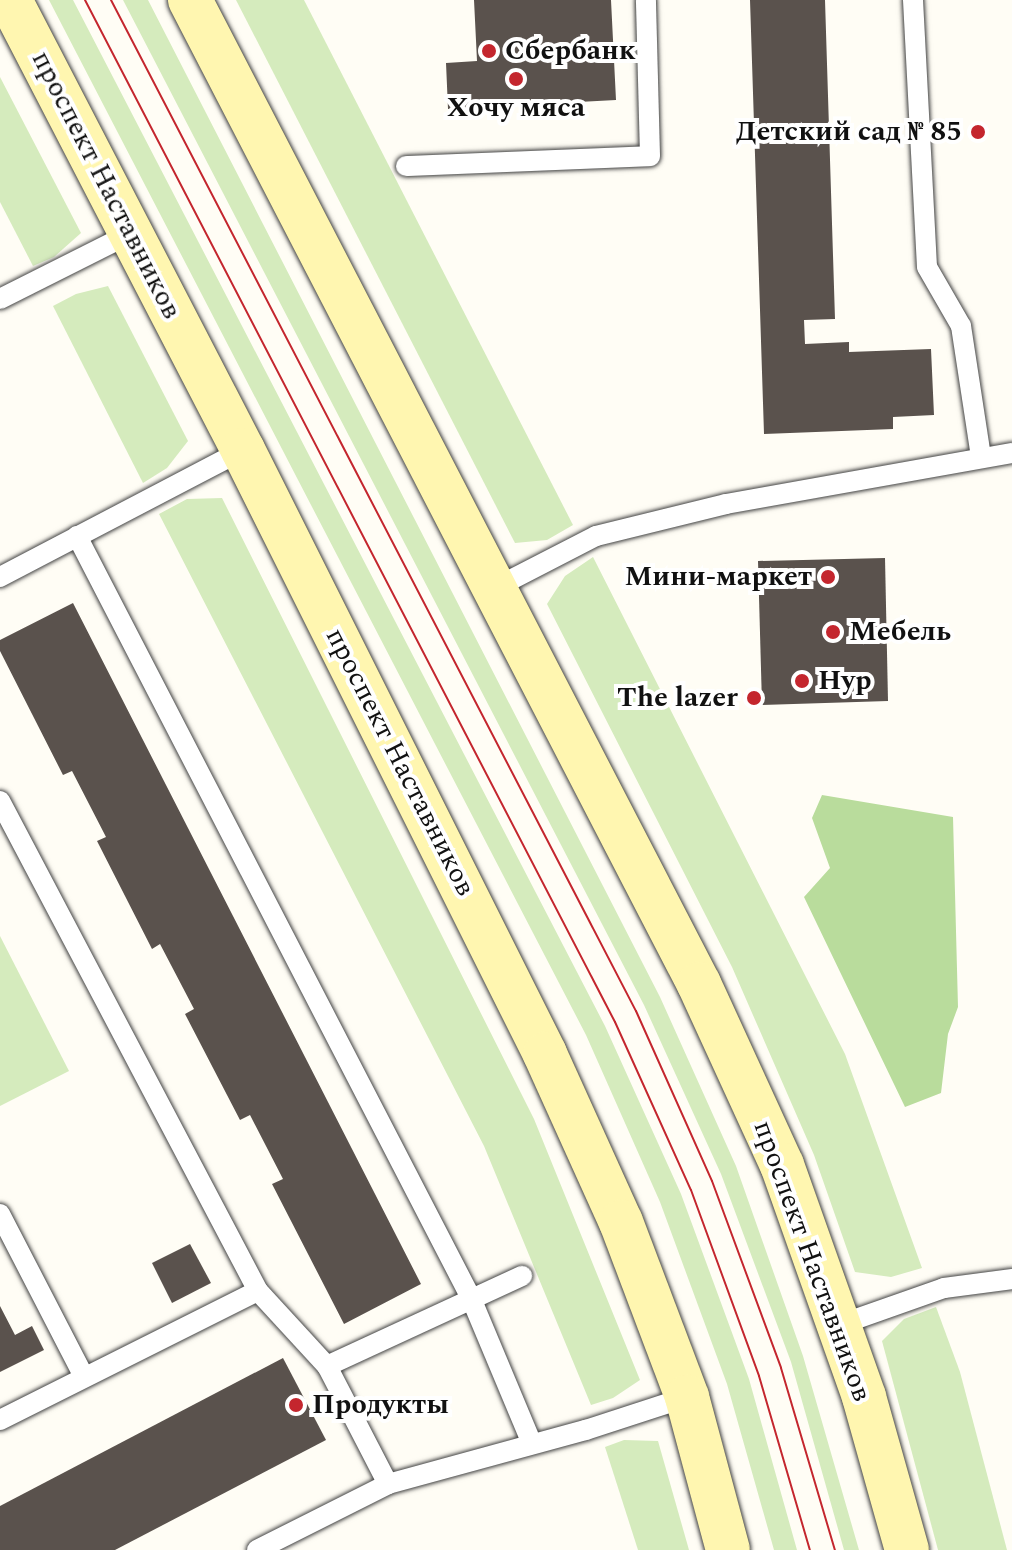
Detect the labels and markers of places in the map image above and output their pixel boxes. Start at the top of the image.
place label: Сбербанк [505,34,636,68]
marker: Сбербанк [480,42,498,60]
marker: Хочу мяса [507,70,525,88]
place label: Хочу мяса [447,91,585,125]
place label: Детский сад № 85 [736,115,962,149]
marker: Детский сад № 85 [969,123,987,141]
place label: Мини-маркет [625,560,812,594]
marker: Мини-маркет [819,568,837,586]
place label: Мебель [849,615,951,649]
marker: Мебель [824,623,842,641]
place label: Нур [818,664,872,698]
marker: Нур [793,672,811,690]
place label: The lazer [617,681,738,715]
marker: The lazer [745,689,763,707]
place label: Продукты [312,1388,449,1422]
marker: Продукты [287,1396,305,1414]

